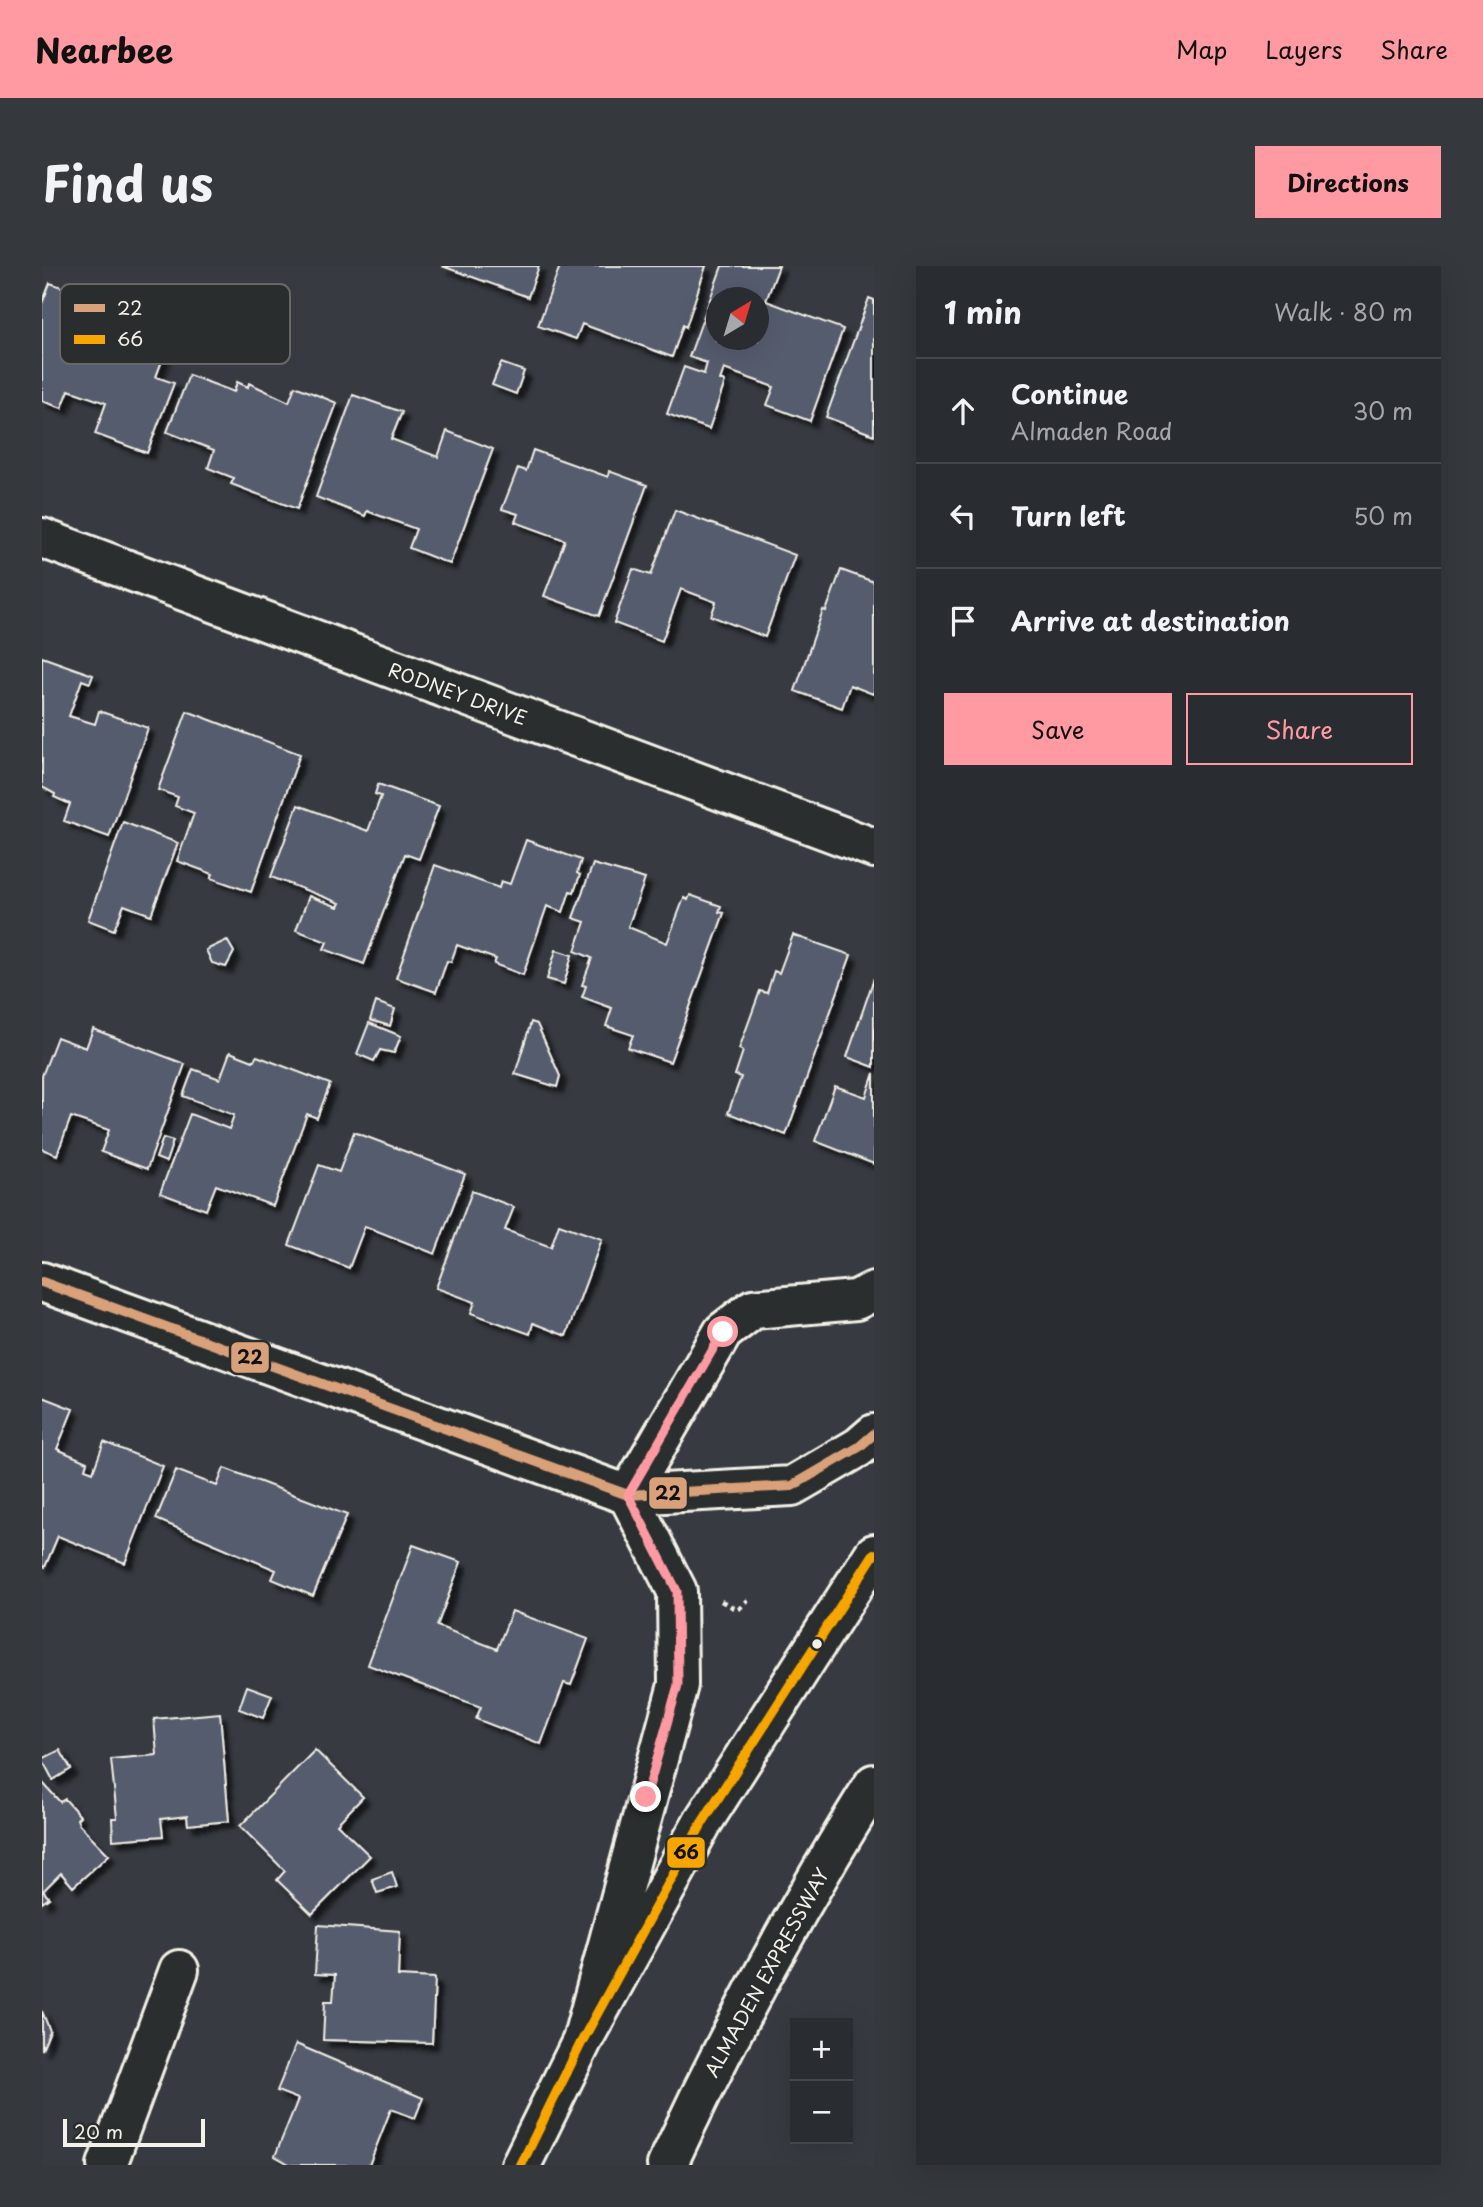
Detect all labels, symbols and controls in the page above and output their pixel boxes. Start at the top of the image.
text: Nearbee [35,24,173,74]
text: Map [1176,31,1227,67]
text: Layers [1265,31,1342,67]
text: Share [1380,31,1448,67]
text: Find us [42,145,213,219]
button: Directions [1255,146,1441,218]
legend [60,284,290,364]
north arrow [706,287,769,350]
text: 1 min [944,289,1022,334]
text: 22 [117,293,143,321]
text: Walk · 80 m [1274,294,1413,329]
text: 66 [117,324,143,352]
text: Continue [1011,374,1128,413]
icon: ahead [944,392,982,430]
text: 30 m [1352,393,1413,428]
text: Almaden Road [1011,413,1173,448]
text: Turn left [1011,496,1126,535]
icon: left [944,497,982,535]
text: 50 m [1353,498,1413,533]
text: Arrive at destination [1011,601,1290,640]
icon: arrive [944,602,982,640]
street label: RODNEY DRIVE [385,655,531,731]
button: Save [944,693,1172,765]
button: Share [1186,693,1413,765]
route start [707,1316,738,1347]
line badge: 22 [230,1341,270,1374]
text: 22 [237,1342,263,1370]
line badge: 22 [648,1476,688,1510]
text: 22 [655,1478,681,1506]
unlabelled marker [810,1637,824,1651]
route end [630,1781,661,1812]
line badge: 66 [666,1836,706,1869]
text: 66 [673,1837,699,1865]
street label: ALMADEN EXPRESSWAY [697,1862,835,2082]
map controls [790,2018,853,2144]
button: + [790,2018,853,2081]
button: − [790,2081,853,2144]
scale bar [63,2116,205,2148]
text: 20 m [74,2117,123,2145]

